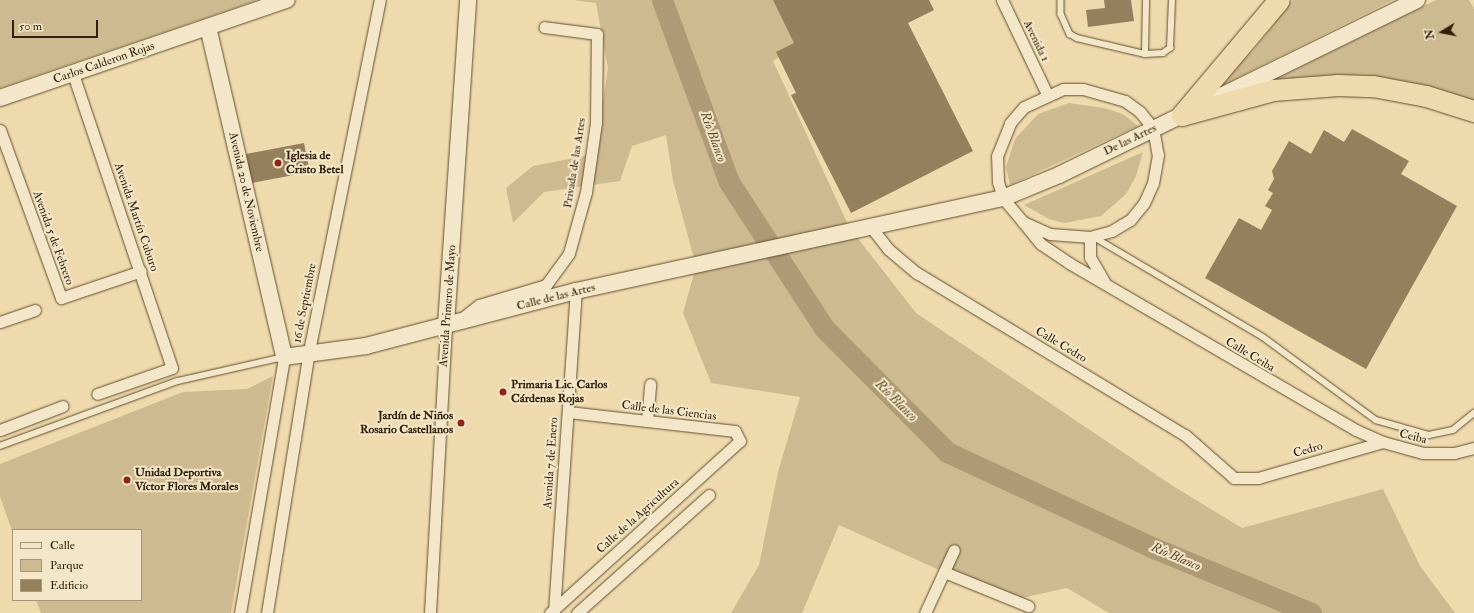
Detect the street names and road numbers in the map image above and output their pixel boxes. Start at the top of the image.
street label: Avenida 1 [1020,18,1052,64]
street label: Carlos Calderon Rojas [51,39,157,87]
street label: Privada de las Artes [561,117,589,209]
street label: De las Artes [1101,121,1159,159]
street label: Avenida 20 de Noviembre [225,131,267,253]
street label: Avenida Martín Cuburo [111,161,161,273]
street label: Avenida 5 de Febrero [29,189,77,287]
street label: Avenida Primero de Mayo [437,244,459,368]
street label: 16 de Septiembre [290,262,320,344]
street label: Calle de las Artes [515,280,597,314]
street label: Calle Cedro [1033,324,1089,366]
street label: Calle Ceiba [1223,335,1277,375]
street label: Calle de las Ciencias [621,398,717,424]
street label: Avenida 7 de Enero [541,417,561,509]
street label: Ceiba [1398,427,1428,447]
street label: Cedro [1292,439,1324,461]
street label: Calle de la Agricultura [594,475,682,557]

